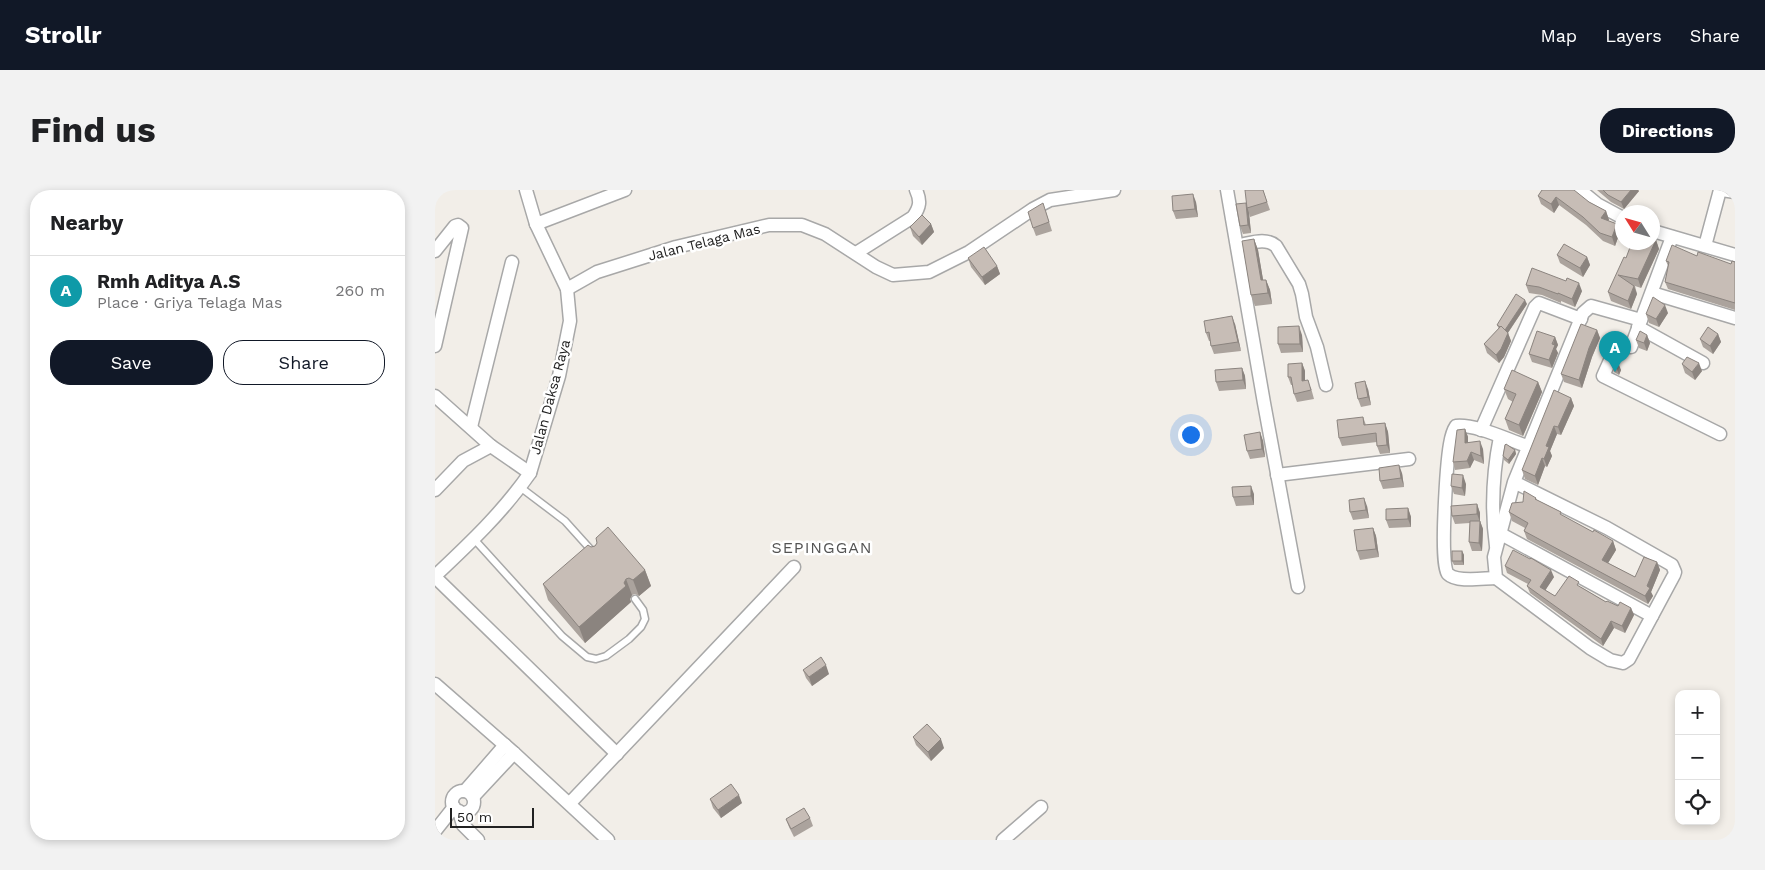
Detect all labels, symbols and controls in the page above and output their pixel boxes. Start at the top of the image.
text: Strollr [25,21,102,49]
text: Map [1540,25,1577,46]
text: Layers [1605,25,1662,46]
text: Share [1690,25,1740,46]
button: Directions [1600,108,1735,153]
text: Find us [30,109,156,151]
north arrow [1615,205,1660,250]
text: Nearby [50,210,123,235]
street label: Jalan Telaga Mas [646,220,762,264]
text: Rmh Aditya A.S [97,270,241,293]
text: A [61,281,71,300]
text: 260 m [335,281,385,300]
text: Place · Griya Telaga Mas [97,293,282,312]
pin: A [1599,331,1631,372]
street label: Jalan Daksa Raya [527,338,573,456]
button: Save [50,340,213,385]
button: Share [223,340,385,385]
your location [1178,422,1204,448]
district label: SEPINGGAN [771,538,873,557]
map controls [1675,690,1720,825]
button: + [1675,690,1720,735]
button: − [1675,735,1720,780]
button: locate [1675,780,1720,825]
scale bar [450,805,534,828]
text: 50 m [457,809,492,825]

